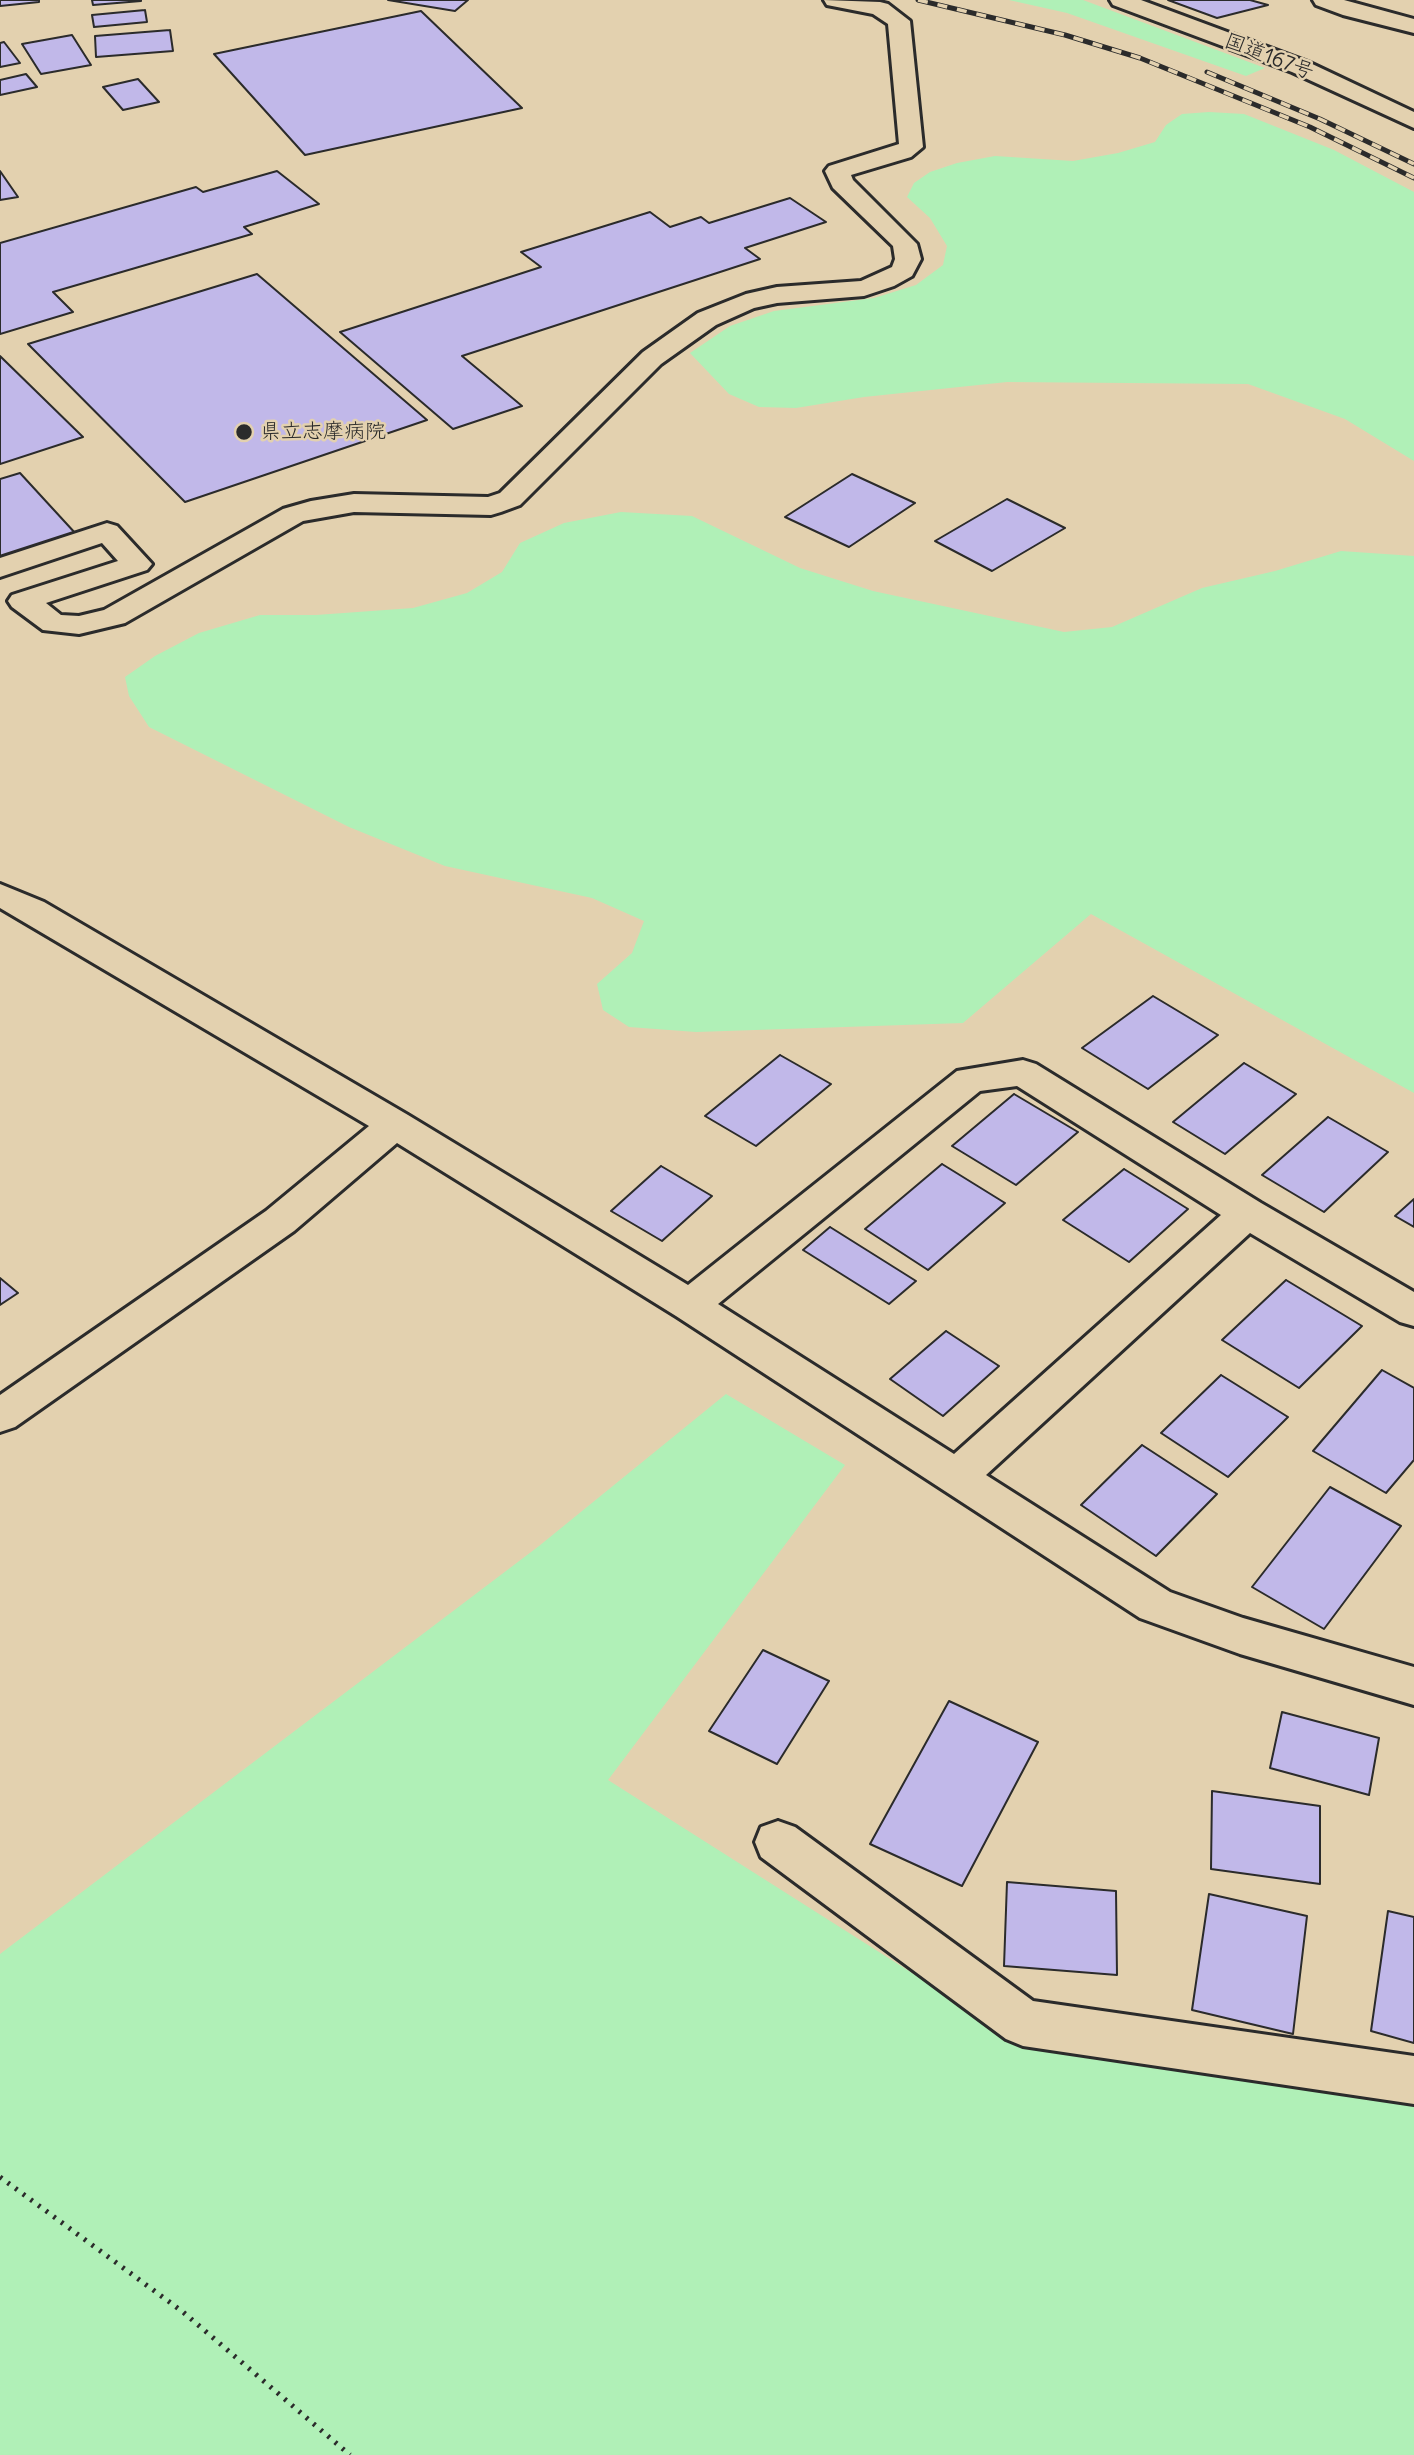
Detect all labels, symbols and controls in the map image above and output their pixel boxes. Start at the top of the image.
street label: 国道167号 [1221,28,1317,86]
place label: 県立志摩病院 [260,419,386,445]
marker: 県立志摩病院 [234,422,254,442]

